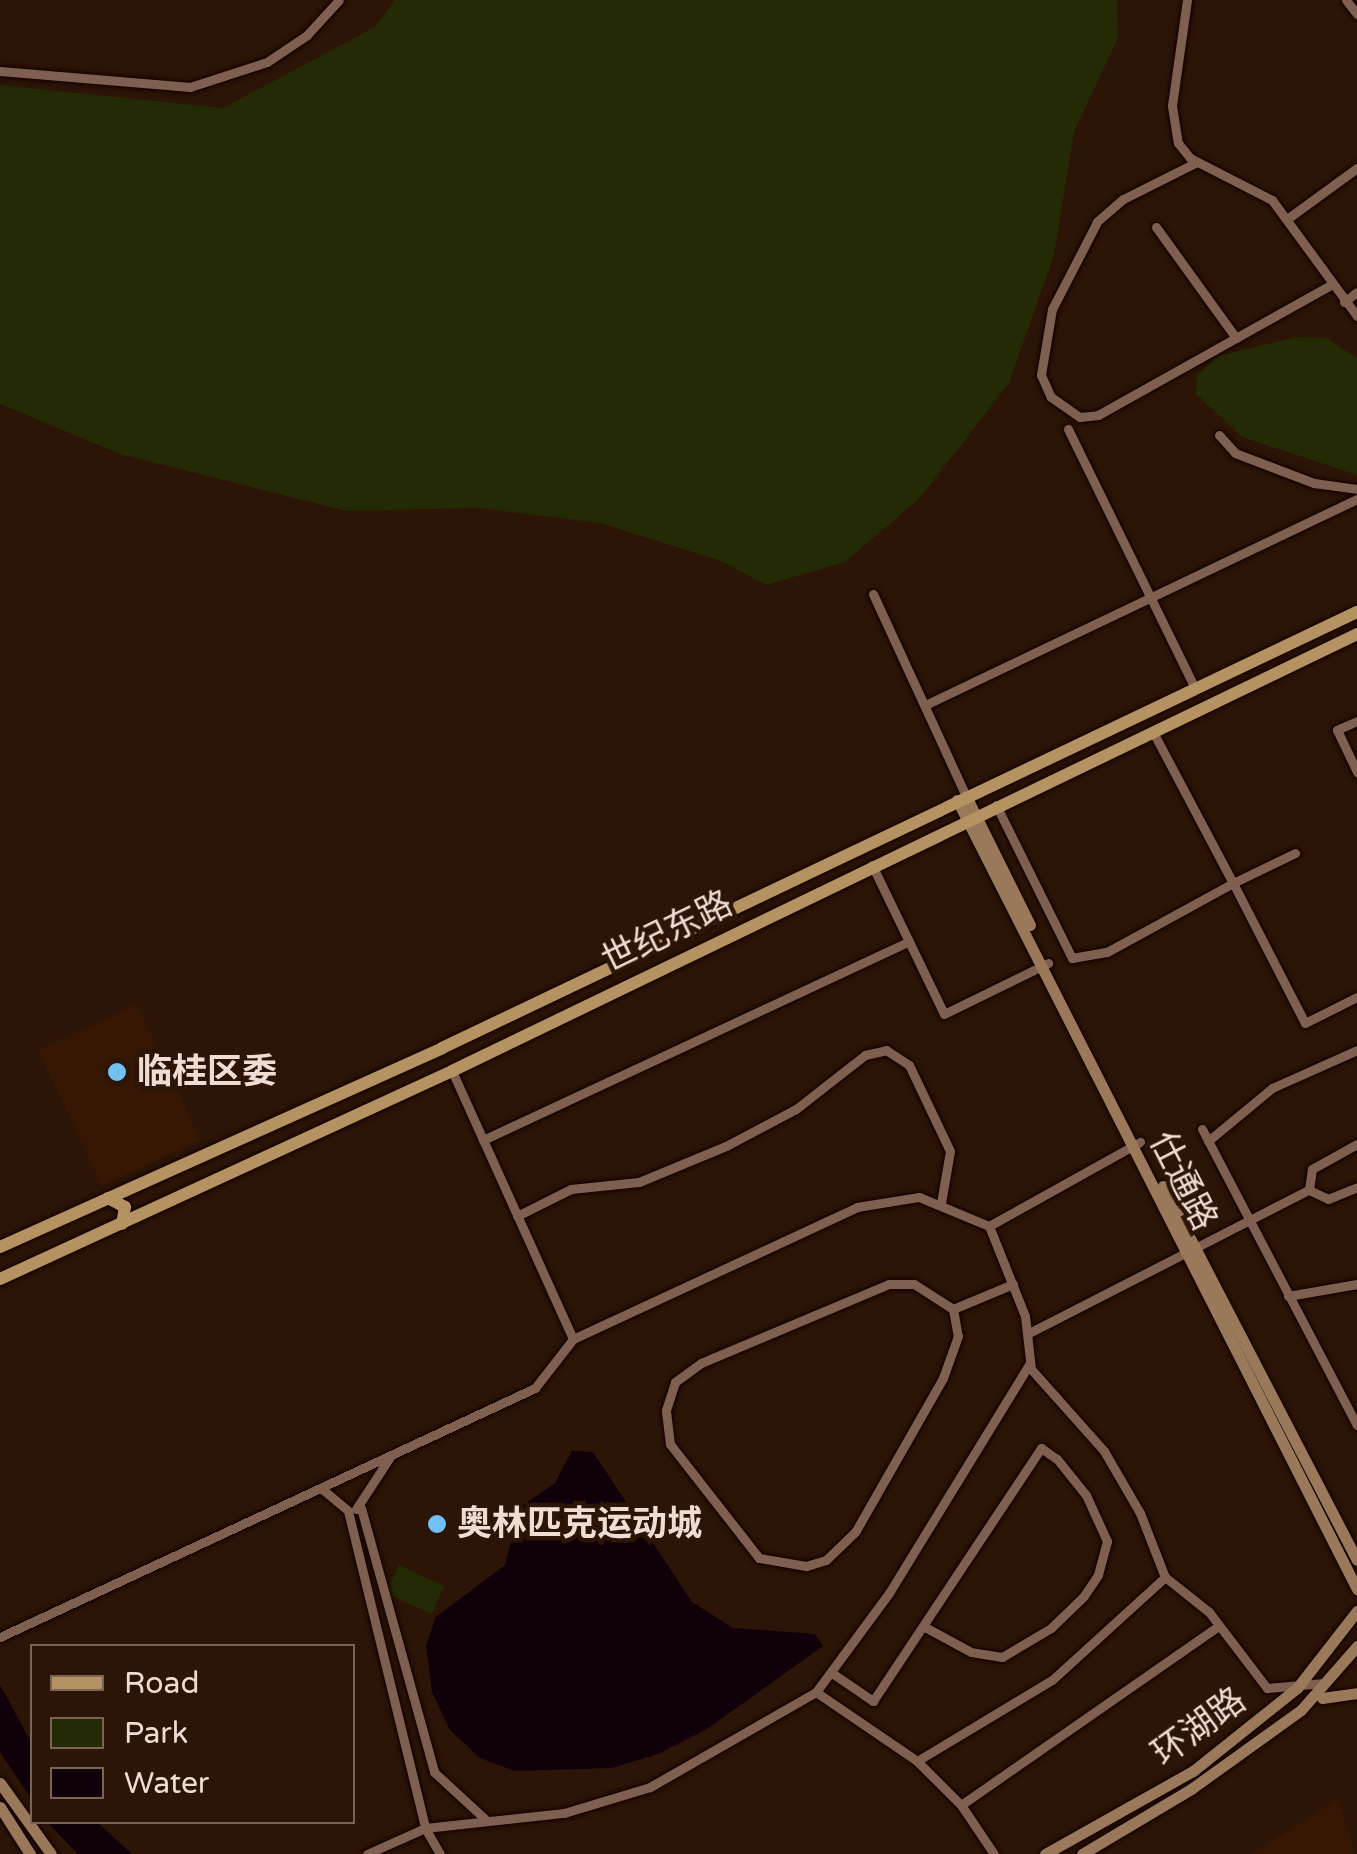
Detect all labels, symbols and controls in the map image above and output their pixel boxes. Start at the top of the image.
street label: 世纪东路 [595,882,739,982]
place label: 临桂区委 [137,1051,277,1093]
marker: 临桂区委 [106,1061,128,1083]
street label: 仕通路 [1140,1125,1226,1237]
place label: 奥林匹克运动城 [457,1503,702,1545]
marker: 奥林匹克运动城 [426,1513,448,1535]
legend [30,1644,355,1824]
text: Road [124,1665,199,1702]
street label: 环湖路 [1144,1679,1254,1775]
text: Park [124,1715,188,1752]
text: Water [124,1765,209,1802]

